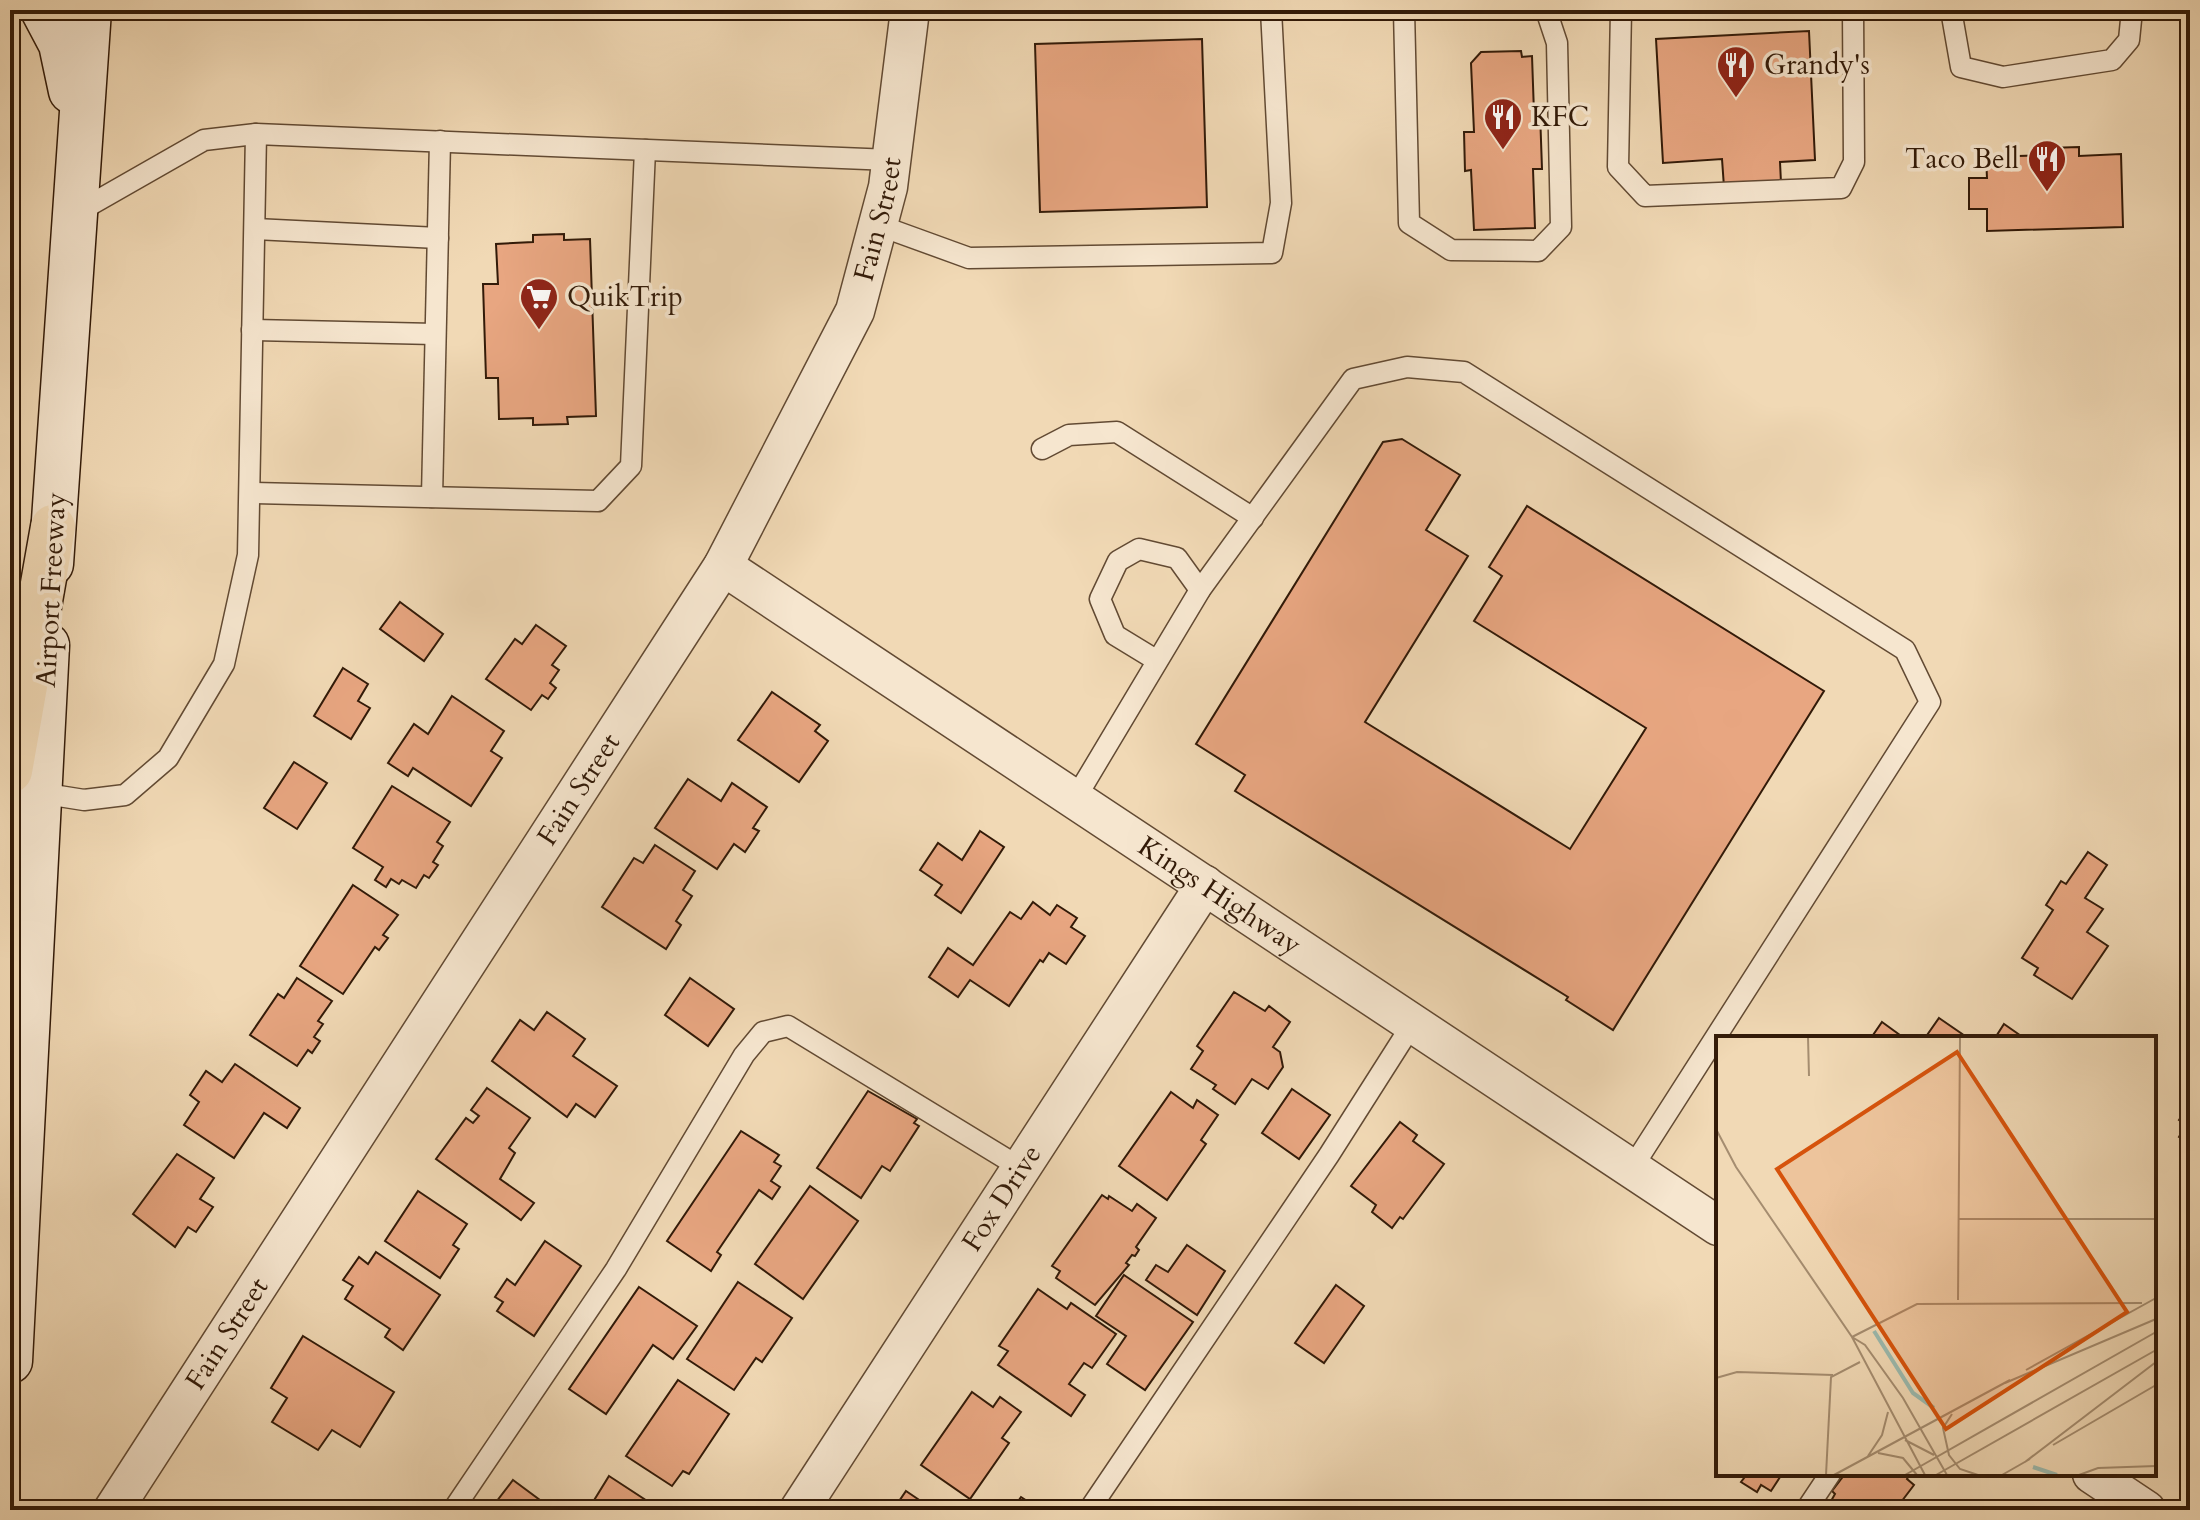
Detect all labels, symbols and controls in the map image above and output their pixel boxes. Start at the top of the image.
restaurant icon: Grandy's [1715,44,1757,99]
place label: Grandy's [1764,46,1870,84]
restaurant icon: KFC [1482,96,1524,151]
place label: KFC [1531,98,1589,136]
restaurant icon: Taco Bell [2026,138,2068,193]
place label: Taco Bell [1905,140,2019,178]
street label: Fain Street [845,155,911,285]
supermarket icon: QuikTrip [518,276,560,331]
place label: QuikTrip [567,278,683,316]
street label: Airport Freeway [27,491,75,689]
street label: Fain Street [528,726,629,853]
street label: Kings Highway [1130,827,1309,964]
inset map [1716,1036,2156,1476]
street label: Fox Drive [953,1137,1050,1259]
street label: Fain Street [177,1270,277,1397]

